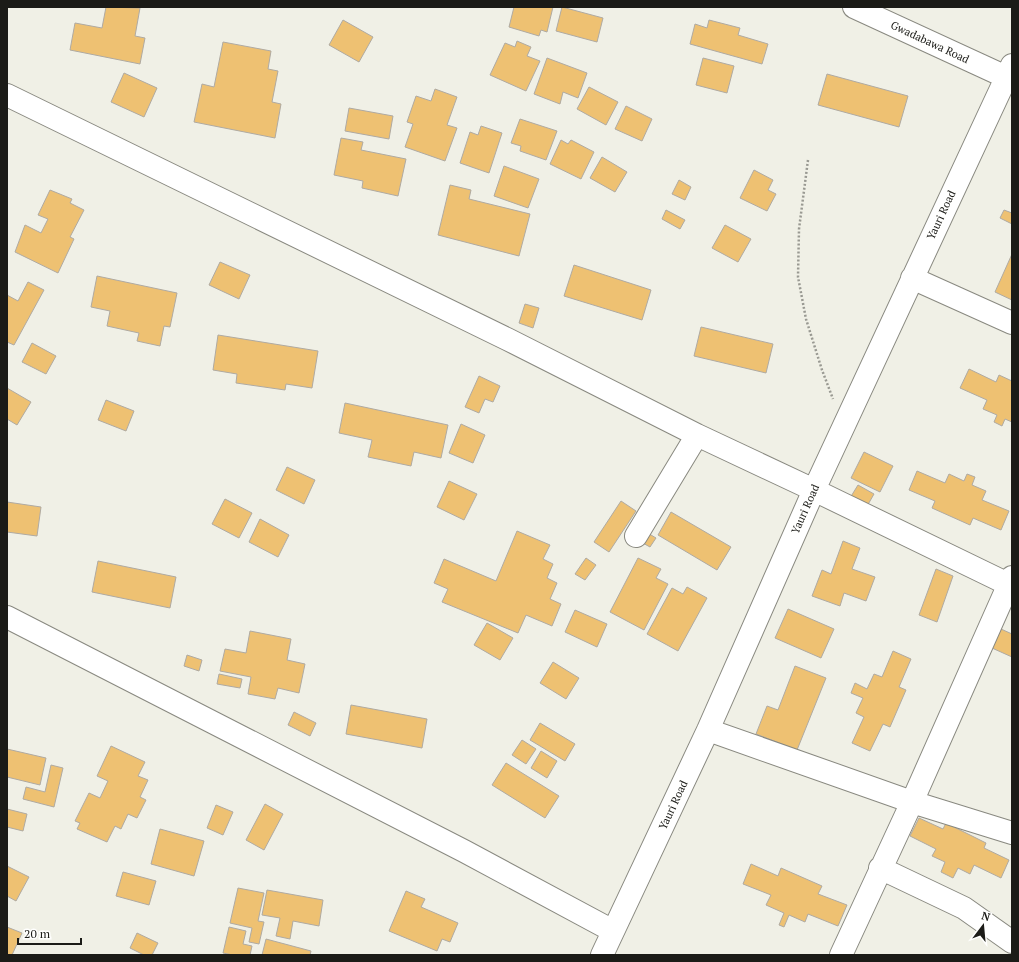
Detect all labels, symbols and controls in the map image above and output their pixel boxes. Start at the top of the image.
street label: Gwadabawa Road [888,18,972,66]
street label: Yauri Road [923,188,959,242]
street label: Yauri Road [788,482,822,536]
street label: Yauri Road [655,778,691,832]
north arrow [963,906,1003,946]
text: N [980,909,992,924]
scale bar [18,920,81,946]
text: 20 m [24,926,51,941]

